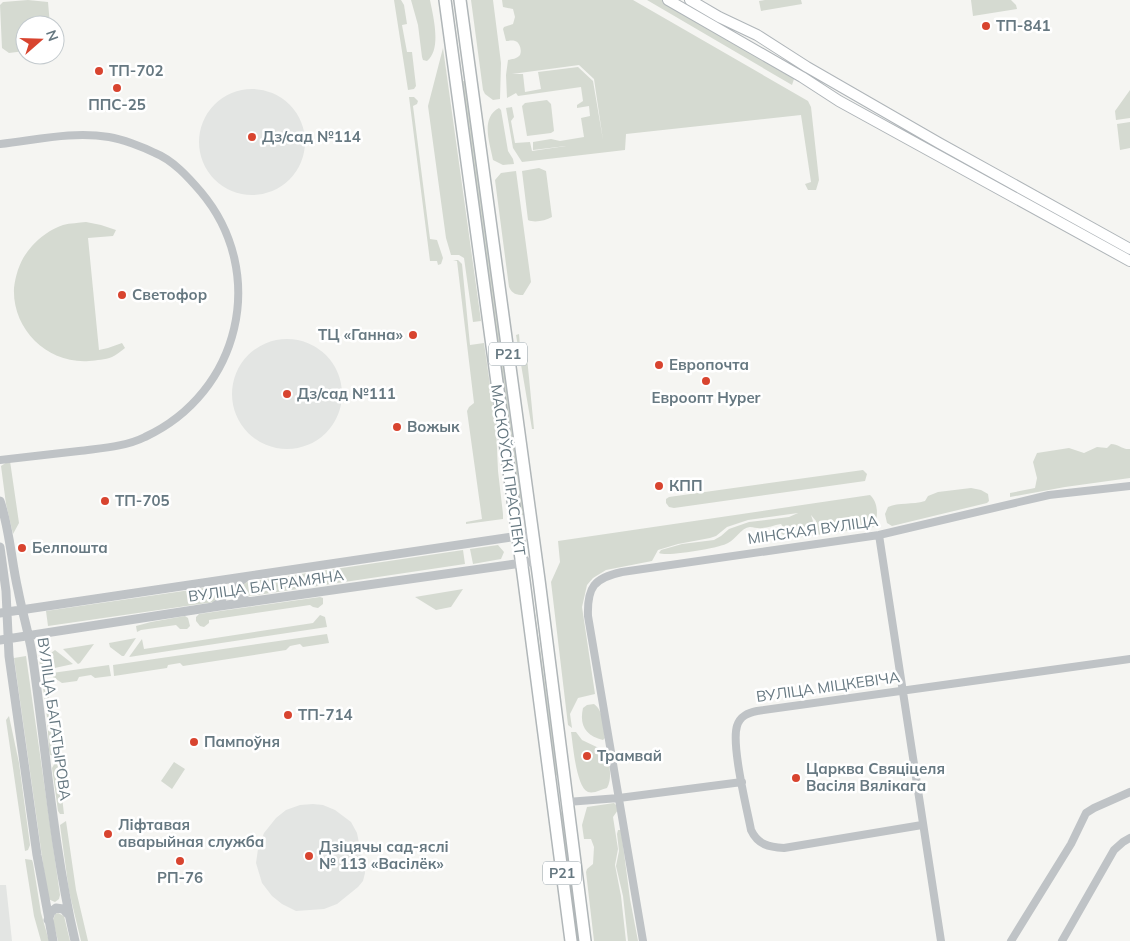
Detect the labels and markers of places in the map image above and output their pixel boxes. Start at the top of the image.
place label: ТП-841 [996,16,1050,35]
marker: ТП-841 [980,20,992,32]
place label: ТП-702 [109,61,163,80]
marker: ТП-702 [93,65,105,77]
marker: ППС-25 [111,82,123,94]
place label: ППС-25 [88,95,146,114]
place label: Дз/сад №114 [262,127,361,146]
marker: Дз/сад №114 [246,131,258,143]
place label: Светофор [132,285,207,304]
marker: Светофор [116,289,128,301]
place label: ТЦ «Ганна» [318,325,404,344]
marker: ТЦ «Ганна» [407,329,419,341]
place label: Европочта [669,355,749,374]
marker: Европочта [653,359,665,371]
marker: Евроопт Hyper [700,375,712,387]
place label: Дз/сад №111 [297,384,396,403]
marker: Дз/сад №111 [281,388,293,400]
place label: Евроопт Hyper [651,388,761,407]
place label: Вожык [407,417,460,436]
marker: Вожык [391,421,403,433]
place label: КПП [669,476,703,495]
marker: КПП [653,480,665,492]
place label: ТП-705 [115,491,169,510]
marker: ТП-705 [99,495,111,507]
place label: Белпошта [32,538,108,557]
marker: Белпошта [16,542,28,554]
place label: ТП-714 [298,705,352,724]
marker: ТП-714 [282,709,294,721]
place label: Пампоўня [204,732,280,751]
marker: Пампоўня [188,736,200,748]
place label: Трамвай [597,746,662,765]
marker: Трамвай [581,750,593,762]
place label: Царква Свяціцеля Васіля Вялікага [806,759,945,795]
marker: Царква Свяціцеля Васіля Вялікага [790,772,802,784]
place label: Ліфтавая аварыйная служба [118,815,264,851]
marker: Ліфтавая аварыйная служба [102,828,114,840]
place label: Дзіцячы сад-яслі № 113 «Васілёк» [319,837,449,873]
marker: Дзіцячы сад-яслі № 113 «Васілёк» [303,850,315,862]
marker: РП-76 [174,855,186,867]
place label: РП-76 [157,868,203,887]

